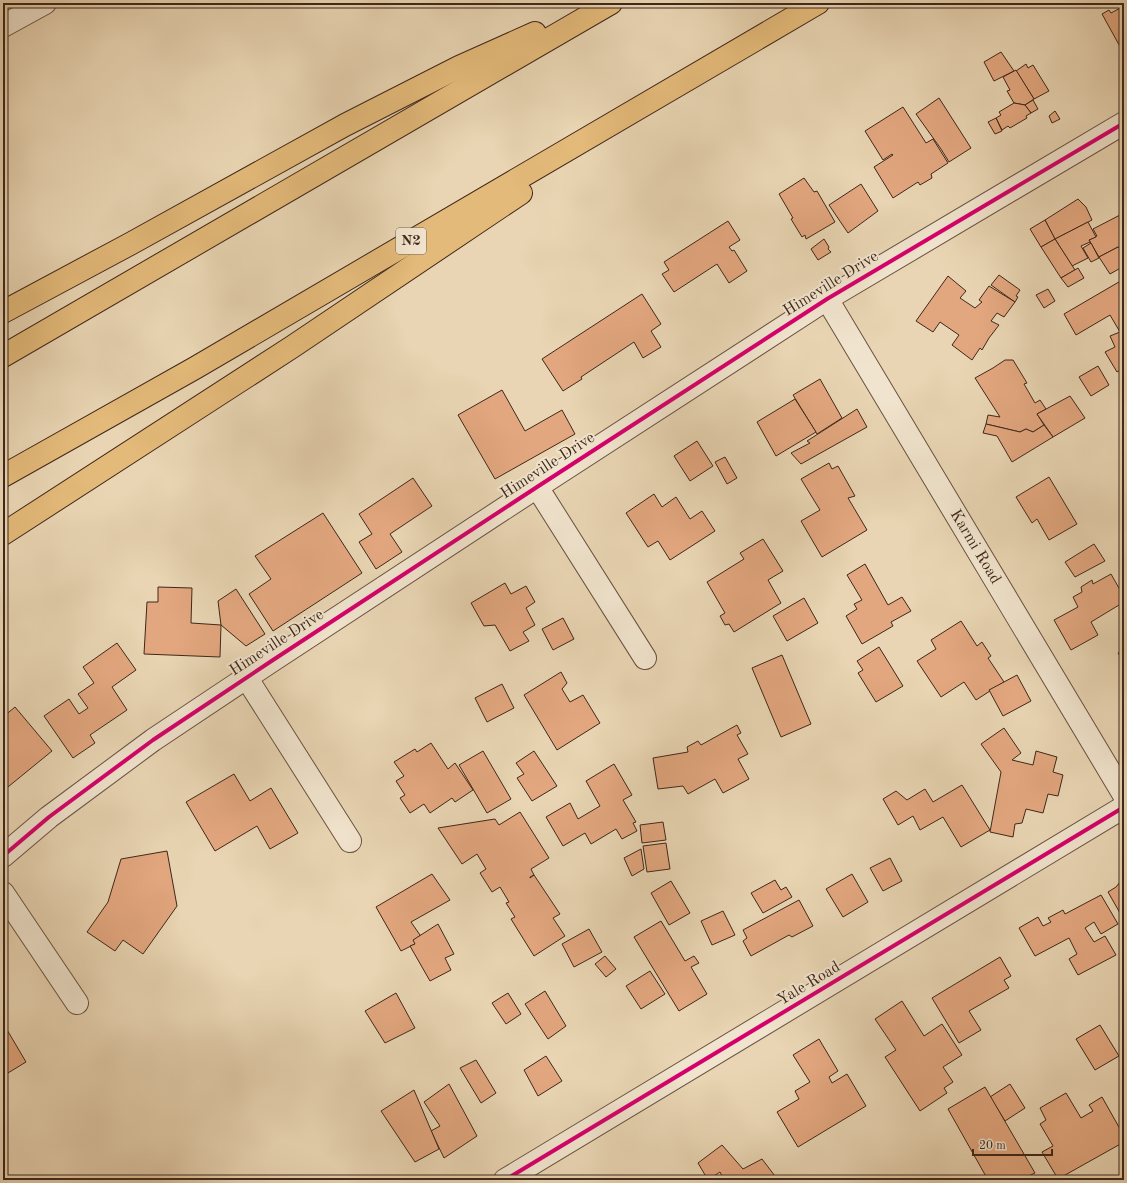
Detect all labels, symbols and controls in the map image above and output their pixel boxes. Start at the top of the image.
road number: N2 [396,228,426,254]
street label: Himeville Drive [781,248,881,320]
street label: Himeville Drive [498,430,598,502]
street label: Karmi Road [947,507,1003,587]
street label: Himeville Drive [227,607,327,679]
street label: Yale Road [775,959,843,1009]
scale bar [973,1131,1052,1157]
text: 20 m [979,1140,1006,1152]

